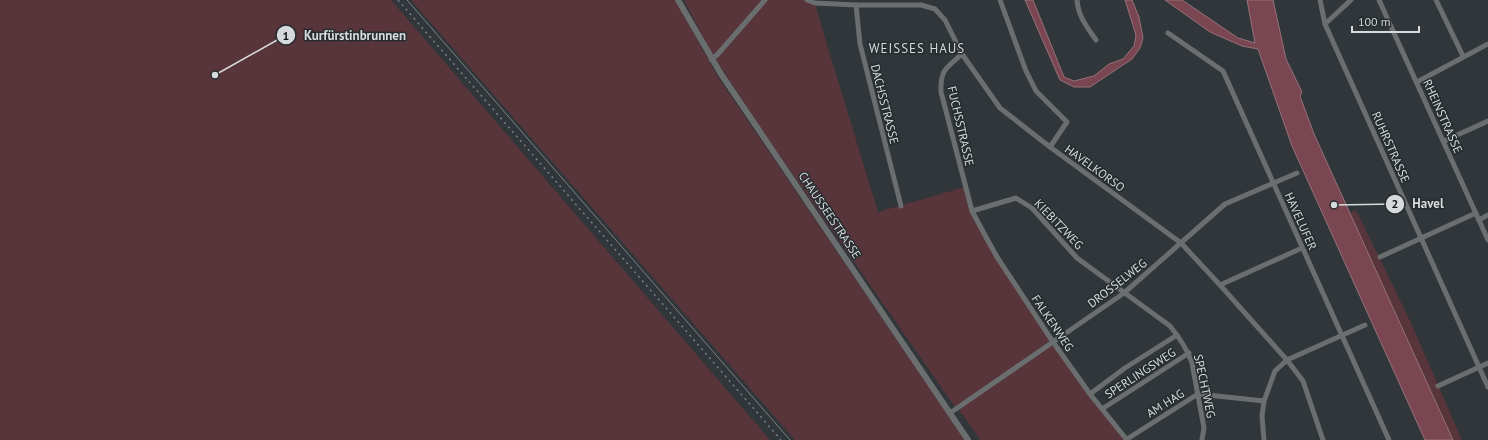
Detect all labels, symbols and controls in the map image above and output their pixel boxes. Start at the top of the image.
scale bar [1352,8,1419,34]
text: 100 m [1358,14,1391,29]
callout: Kurfürstinbrunnen [276,23,414,48]
text: Kurfürstinbrunnen [304,27,406,44]
text: 1 [283,28,289,43]
district label: WEISSES HAUS [869,40,965,57]
street label: DACHSSTRASSE [868,63,902,145]
street label: RHEINSTRASSE [1420,77,1466,155]
street label: FUCHSSTRASSE [945,85,977,167]
street label: RUHRSTRASSE [1369,109,1413,185]
street label: HAVELKORSO [1062,141,1128,195]
street label: CHAUSSEESTRASSE [795,169,865,261]
street label: HAVELUFER [1282,190,1320,252]
callout: Havel [1385,191,1452,216]
text: Havel [1412,195,1444,212]
street label: KIEBITZWEG [1031,196,1087,252]
text: 2 [1392,196,1398,211]
street label: DROSSELWEG [1084,255,1150,311]
street label: FALKENWEG [1029,292,1077,354]
street label: SPERLINGSWEG [1102,344,1178,402]
street label: SPECHTWEG [1191,353,1219,419]
street label: AM HAG [1143,386,1187,420]

